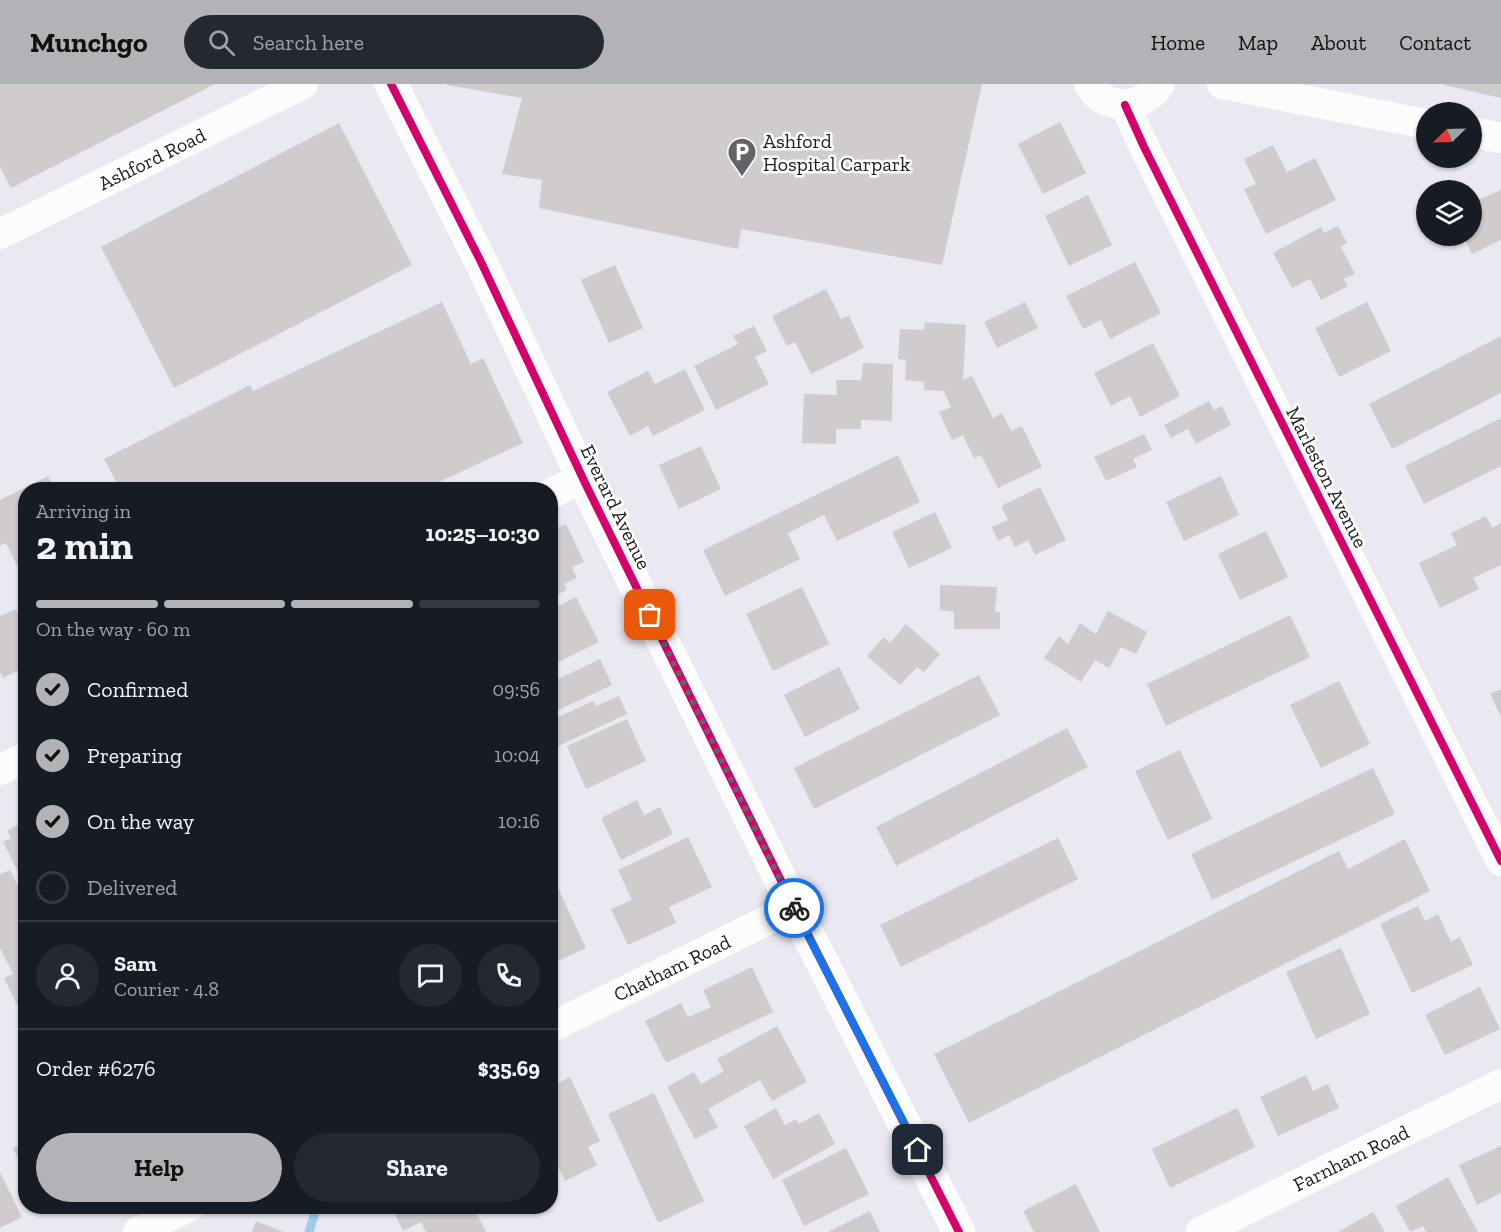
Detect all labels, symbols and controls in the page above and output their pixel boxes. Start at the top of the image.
search box [184,15,604,69]
text: Munchgo [30,26,148,59]
icon: search [205,26,238,59]
text: Search here [253,29,364,56]
text: Home [1151,30,1205,55]
text: Map [1238,30,1278,55]
text: About [1311,30,1366,55]
text: Contact [1399,30,1471,55]
north arrow [1416,102,1482,168]
map controls [1416,102,1482,246]
street label: Ashford Road [94,123,210,195]
place label: Ashford Hospital Carpark [763,129,911,176]
parking icon: Ashford Hospital Carpark [726,136,758,178]
button: layers [1416,180,1482,246]
street label: Marleston Avenue [1281,402,1373,552]
street label: Everard Avenue [575,441,657,573]
text: Arriving in [36,499,131,523]
text: 10:25–10:30 [426,520,540,547]
text: 2 min [36,522,133,569]
pin [624,589,675,640]
icon: bag [633,598,666,631]
text: On the way · 60 m [36,617,190,641]
icon: check [36,673,69,706]
text: Confirmed [87,676,188,703]
text: 09:56 [493,677,540,701]
icon: check [36,739,69,772]
text: Preparing [87,742,182,769]
text: 10:04 [494,743,540,767]
icon: check [36,805,69,838]
text: On the way [87,808,194,835]
text: 10:16 [498,809,540,833]
text: Delivered [87,874,177,901]
courier [764,878,824,938]
icon: bike [778,892,811,925]
street label: Chatham Road [610,929,734,1007]
button: person [36,944,99,1007]
button: chat [399,944,462,1007]
button: phone [477,944,540,1007]
text: Sam [114,950,157,977]
text: Courier · 4.8 [114,977,219,1001]
text: Order #6276 [36,1055,156,1082]
text: $35.69 [478,1055,540,1082]
street label: Farnham Road [1289,1120,1413,1196]
pin [892,1124,943,1175]
button: Help [36,1133,282,1202]
button: Share [294,1133,540,1202]
icon: home [901,1133,934,1166]

